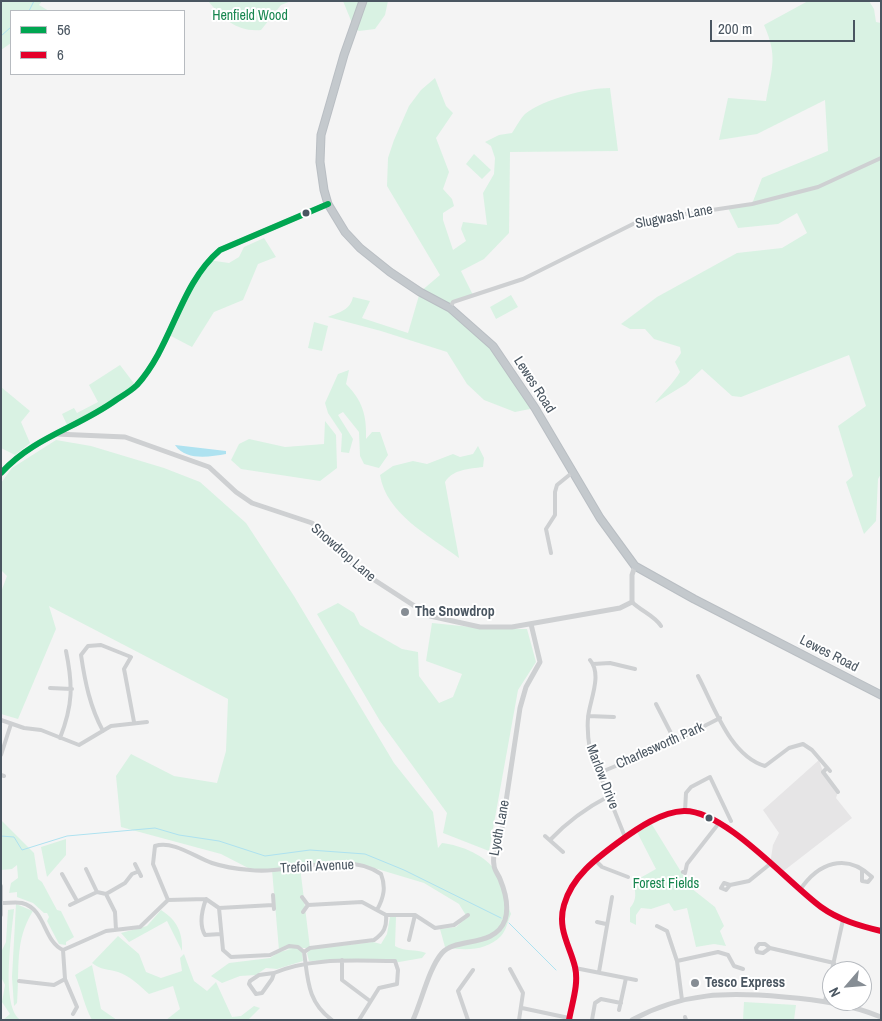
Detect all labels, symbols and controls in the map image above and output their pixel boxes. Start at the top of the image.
park label: Henfield Wood [212,8,288,24]
legend [10,10,185,75]
scale bar [712,10,857,42]
text: 200 m [718,18,752,39]
text: 56 [57,19,71,40]
text: 6 [57,44,64,65]
street label: Slugwash Lane [634,201,714,233]
unlabelled marker [301,208,311,218]
street label: Lewes Road [510,354,558,416]
street label: Snowdrop Lane [307,520,379,586]
place label: The Snowdrop [415,604,495,620]
marker: The Snowdrop [399,606,411,618]
street label: Lewes Road [797,632,861,676]
street label: Charlesworth Park [613,719,707,773]
street label: Marlow Drive [582,742,622,812]
street label: Lyoth Lane [486,799,514,857]
unlabelled marker [704,813,714,823]
street label: Trefoil Avenue [280,857,354,877]
park label: Forest Fields [633,876,699,892]
north arrow [822,961,872,1011]
place label: Tesco Express [705,975,785,991]
marker: Tesco Express [689,977,701,989]
text: N [825,985,844,1000]

